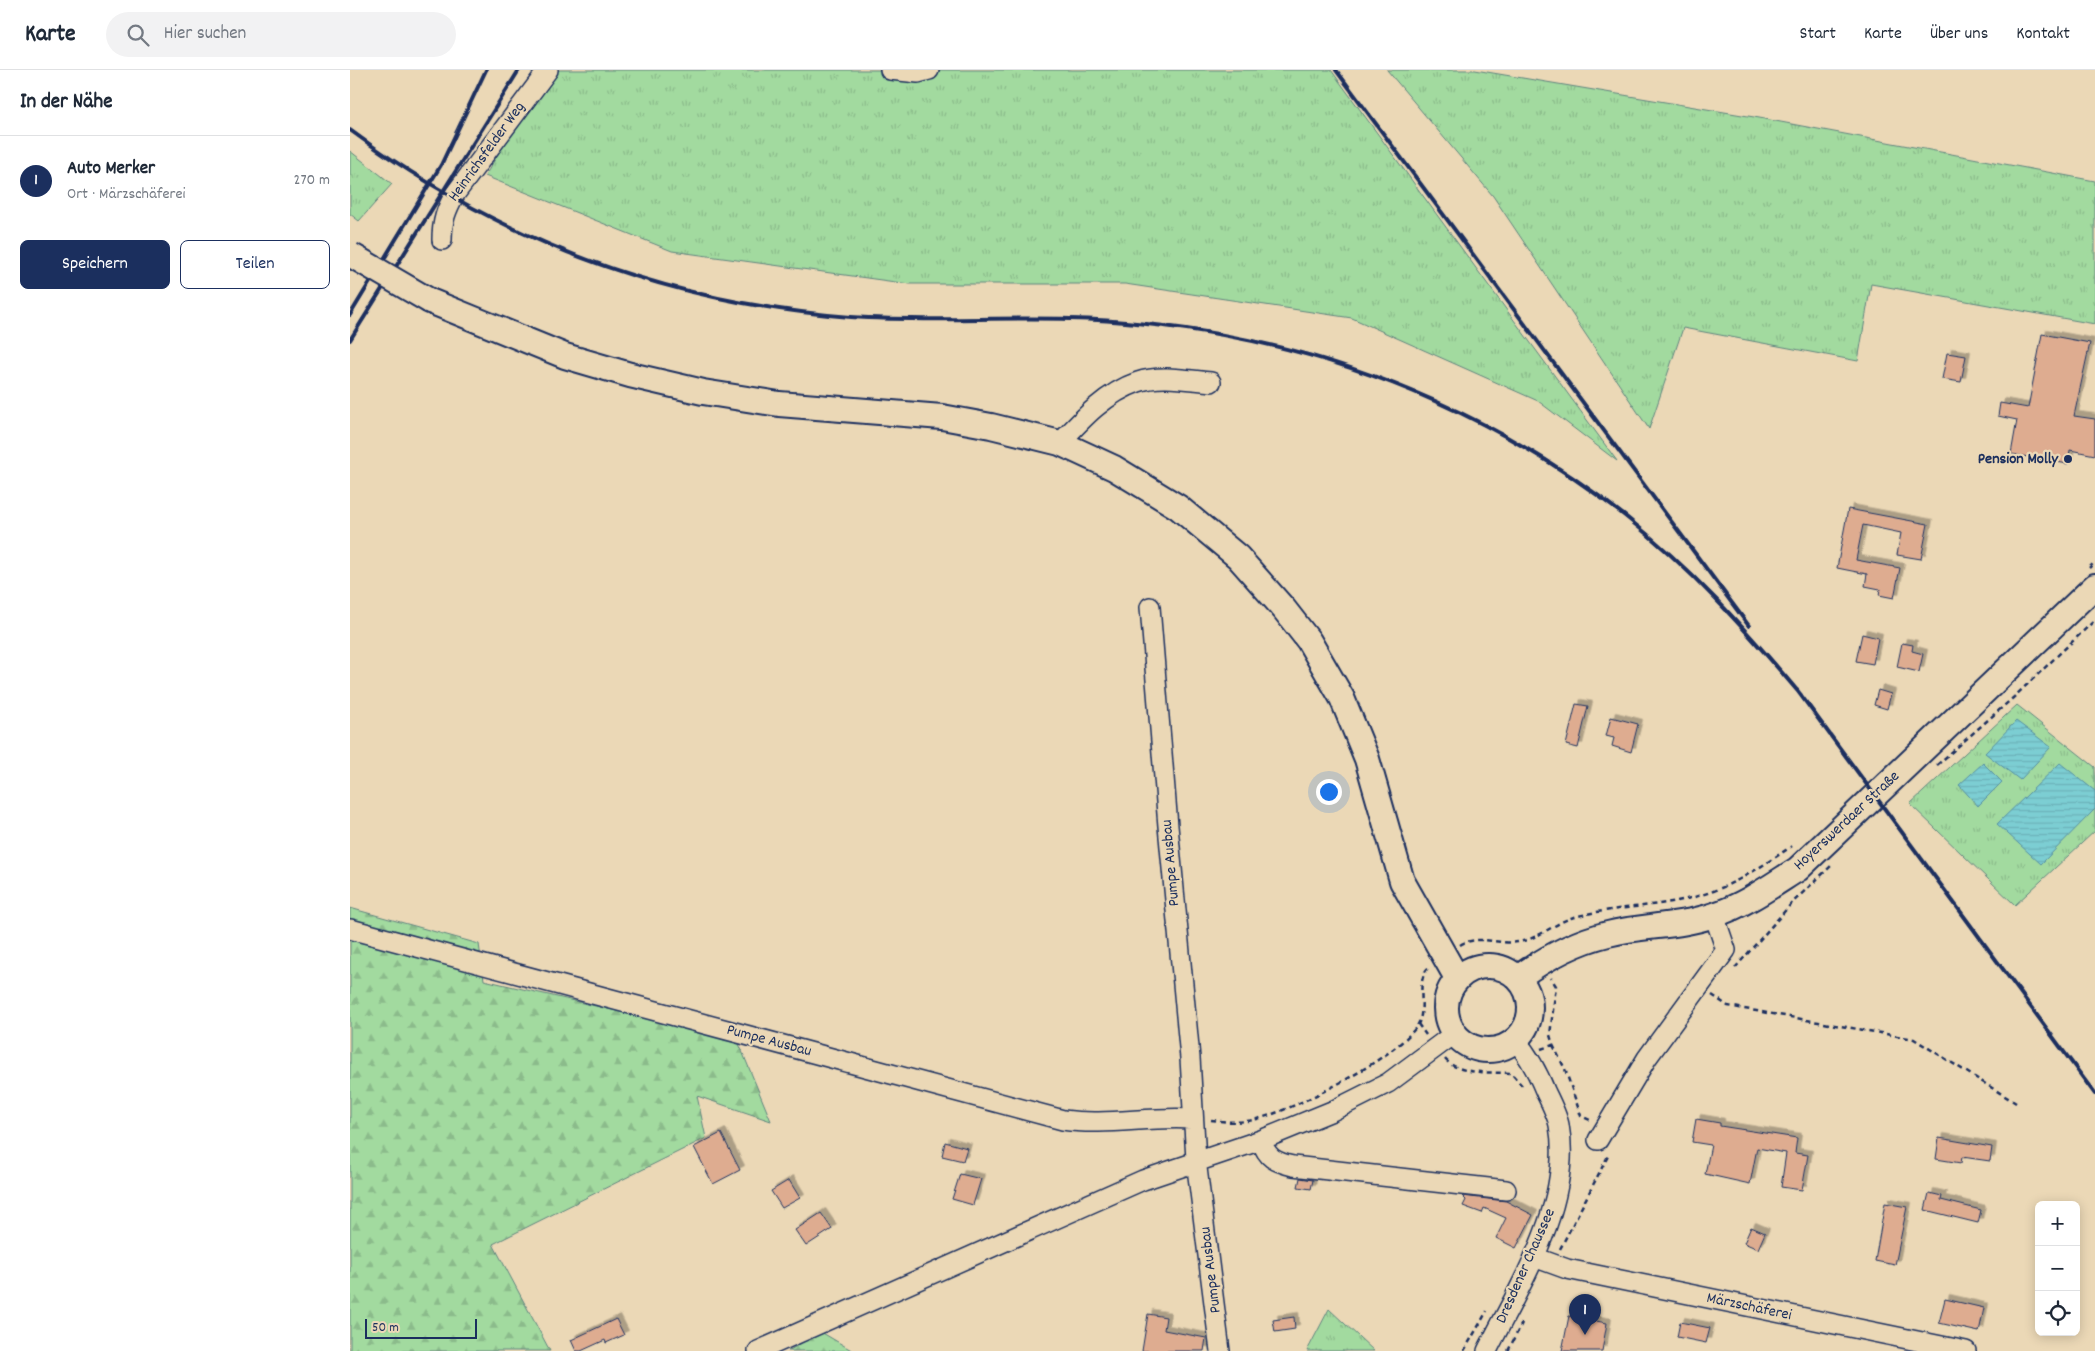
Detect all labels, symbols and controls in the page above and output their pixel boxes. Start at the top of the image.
search box [106,12,456,57]
text: Karte [25,18,76,52]
icon: search [124,21,152,49]
text: Hier suchen [164,21,246,48]
text: Start [1800,22,1836,47]
text: Karte [1864,22,1902,47]
text: Über uns [1930,22,1988,47]
text: Kontakt [2016,22,2070,47]
text: In der Nähe [20,88,112,118]
street label: Heinrichsfelder Weg [443,97,531,207]
text: Auto Merker [67,156,155,183]
text: 1 [34,169,38,192]
text: 270 m [294,169,330,192]
text: Ort · Märzschäferei [67,183,185,206]
button: Speichern [20,240,170,289]
button: Teilen [180,240,330,289]
place label: Pension Molly [1978,448,2060,471]
marker: Pension Molly [2062,453,2074,465]
street label: Hoyerswerdaer Straße [1789,766,1905,876]
your location [1316,779,1342,805]
street label: Pumpe Ausbau [1156,819,1186,907]
street label: Pumpe Ausbau [724,1019,814,1063]
map controls [2035,1201,2080,1336]
button: + [2035,1201,2080,1246]
street label: Dresdener Chaussee [1490,1205,1562,1327]
street label: Pumpe Ausbau [1194,1225,1228,1315]
button: − [2035,1246,2080,1291]
street label: Märzschäferei [1704,1287,1794,1327]
button: locate [2035,1291,2080,1336]
pin: 1 [1569,1294,1601,1335]
scale bar [365,1316,478,1339]
text: 50 m [372,1318,399,1338]

